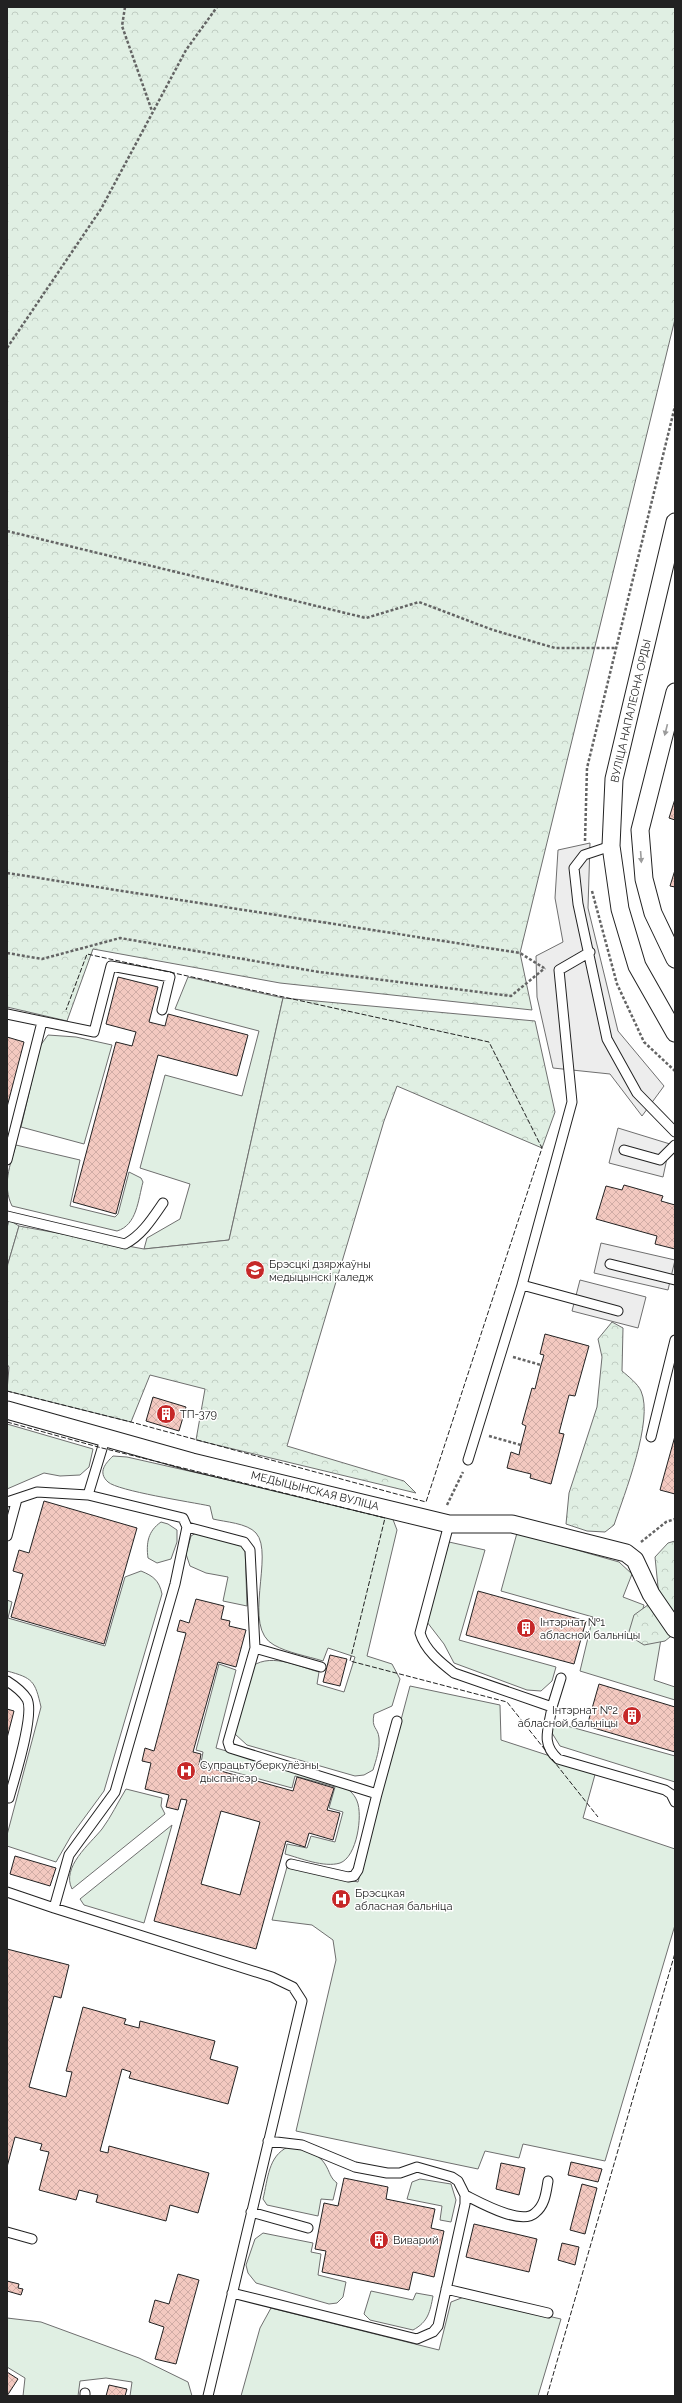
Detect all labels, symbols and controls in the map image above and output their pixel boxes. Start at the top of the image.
street label: ВУЛІЦА НАПАЛЕОНА ОРДЫ [608,638,654,784]
one-way arrow [662,724,668,736]
one-way arrow [638,851,645,863]
place label: Брэсцкі дзяржаўны медыцынскі каледж [269,1258,374,1284]
school or university icon: Брэсцкі дзяржаўны медыцынскі каледж [244,1259,266,1281]
building icon: ТП-379 [155,1403,177,1425]
place label: ТП-379 [180,1408,217,1421]
street label: МЕДЫЦЫНСКАЯ ВУЛІЦА [250,1469,381,1513]
place label: Інтэрнат №1 абласной бальніцы [540,1616,640,1642]
building icon: Інтэрнат №1 абласной бальніцы [515,1617,537,1639]
place label: Інтэрнат №2 абласной бальніцы [518,1704,618,1730]
building icon: Інтэрнат №2 абласной бальніцы [621,1705,643,1727]
place label: Супрацьтуберкулёзны дыспансэр [200,1759,319,1785]
hospital icon: Супрацьтуберкулёзны дыспансэр [175,1760,197,1782]
place label: Брэсцкая абласная бальніца [355,1887,452,1913]
hospital icon: Брэсцкая абласная бальніца [330,1888,352,1910]
building icon: Виварий [368,2229,390,2251]
place label: Виварий [393,2234,439,2247]

